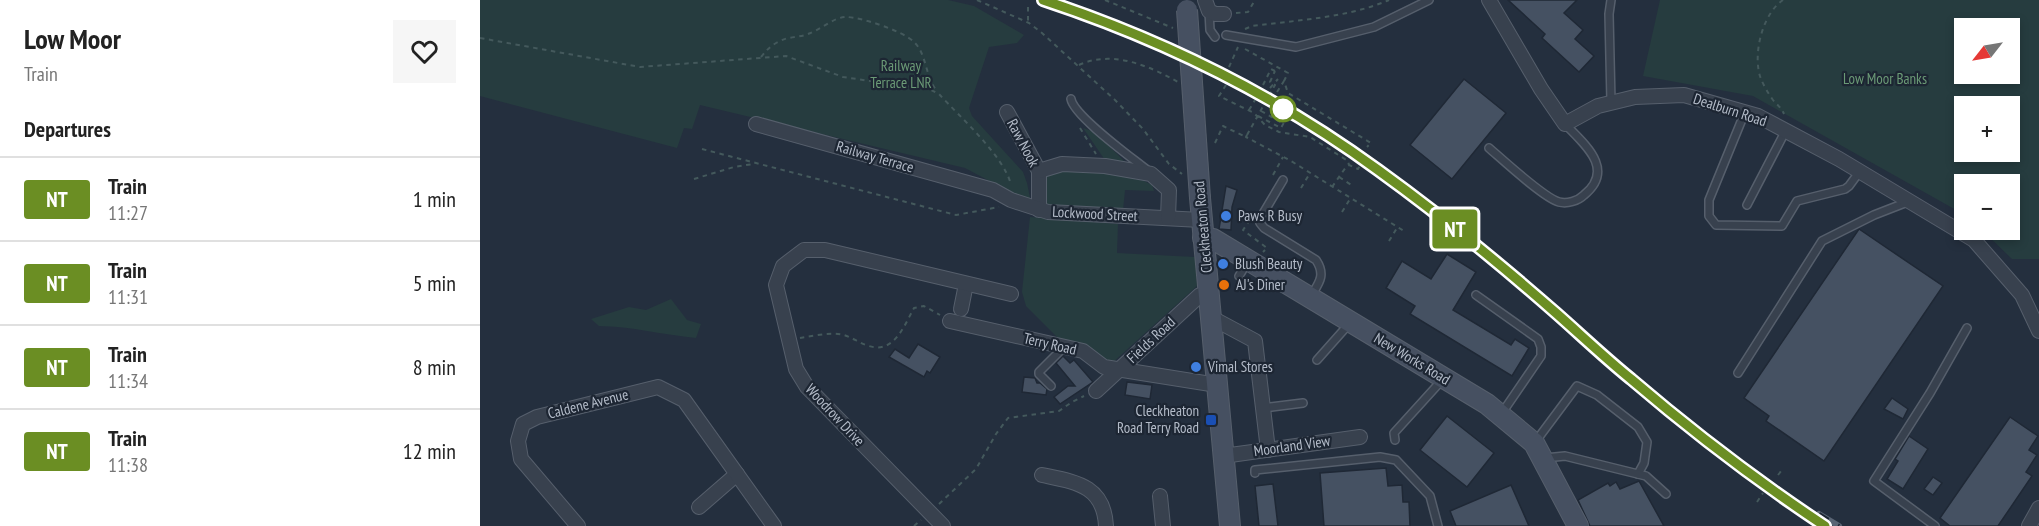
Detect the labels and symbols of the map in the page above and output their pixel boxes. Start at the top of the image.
north arrow [1954,18,2020,84]
park label: Railway Terrace LNR [870,56,932,92]
park label: Low Moor Banks [1843,69,1927,88]
street label: Dealburn Road [1691,89,1769,130]
unlabelled marker [1270,96,1296,122]
street label: Raw Nook [1003,115,1044,170]
street label: Railway Terrace [834,136,916,177]
street label: Cleckheaton Road [1189,180,1216,274]
street label: Lockwood Street [1052,202,1138,225]
place label: Paws R Busy [1238,206,1302,225]
marker: Paws R Busy [1219,209,1233,223]
line badge: NT [1428,210,1482,248]
place label: Blush Beauty [1235,254,1303,273]
marker: Blush Beauty [1216,257,1230,271]
place label: AJ's Diner [1236,275,1286,294]
marker: AJ's Diner [1217,278,1231,292]
street label: Fields Road [1122,312,1179,367]
street label: Terry Road [1022,328,1078,359]
street label: New Works Road [1371,328,1454,389]
place label: Vimal Stores [1207,357,1273,376]
marker: Vimal Stores [1189,360,1203,374]
street label: Woodrow Drive [802,379,869,450]
street label: Caldene Avenue [546,384,630,423]
place label: Cleckheaton Road Terry Road [1117,401,1199,437]
marker: Cleckheaton Road Terry Road [1204,413,1218,427]
street label: Moorland View [1252,431,1332,460]

